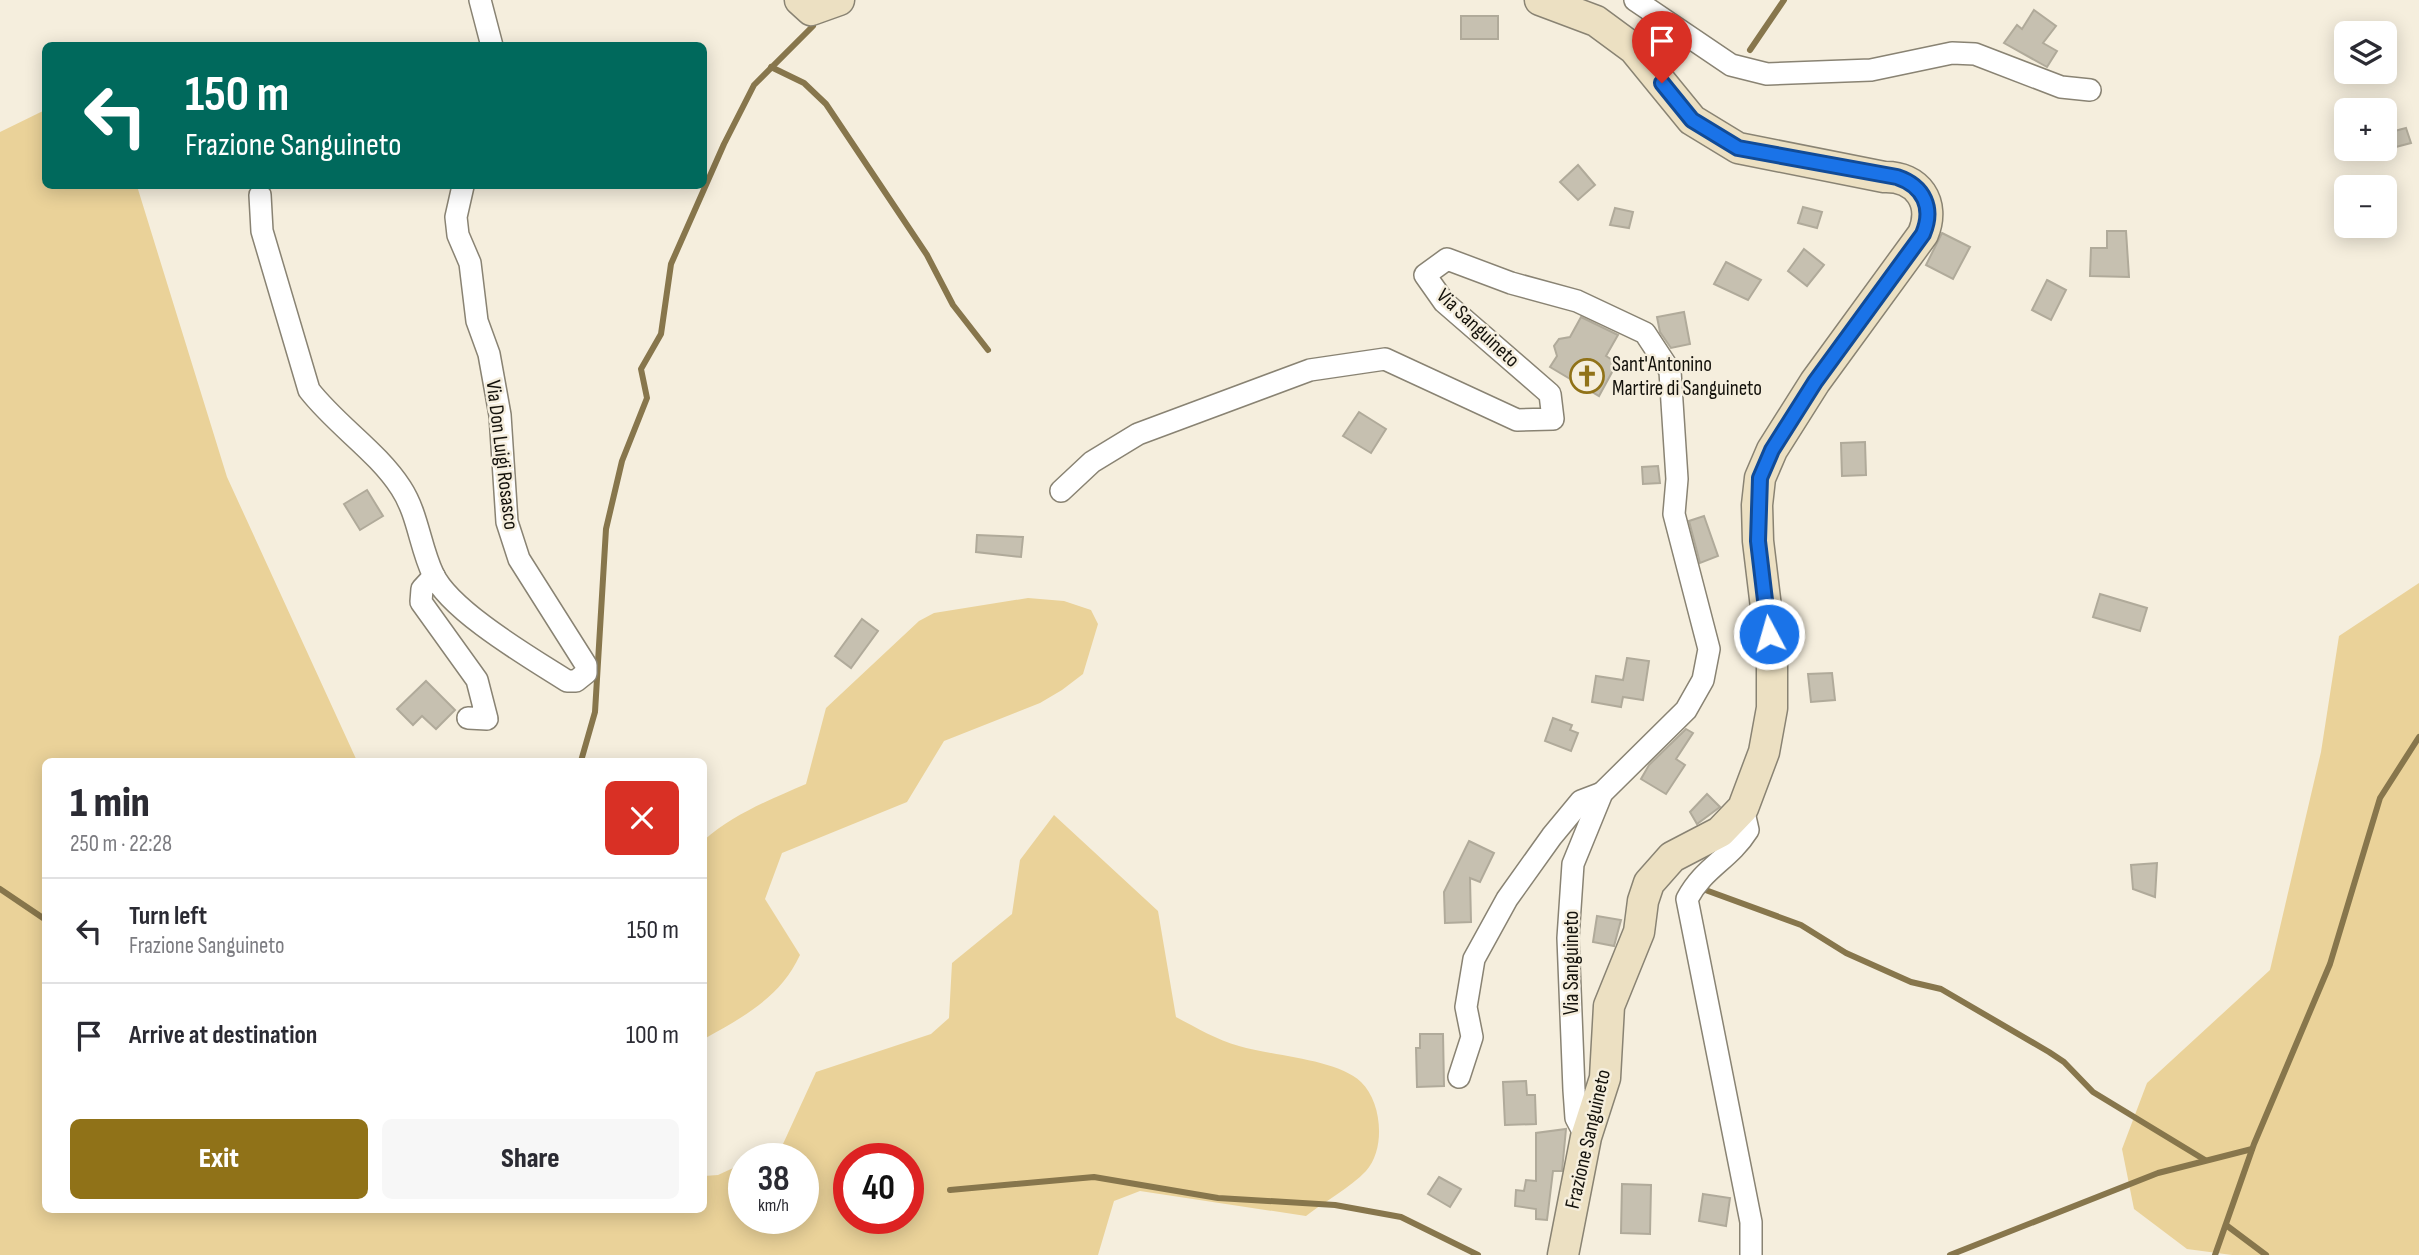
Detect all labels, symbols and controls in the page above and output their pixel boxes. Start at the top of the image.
pin [1632,11,1692,83]
map controls [2334,21,2397,238]
button: layers [2334,21,2397,84]
icon: arrive [1643,22,1681,60]
text: 150 m [185,66,289,125]
icon: left [70,70,161,161]
button: + [2334,98,2397,161]
text: Frazione Sanguineto [185,126,402,165]
button: − [2334,175,2397,238]
street label: Via Sanguineto [1431,283,1525,373]
place label: Sant'Antonino Martire di Sanguineto [1612,352,1762,401]
church icon: Sant'Antonino Martire di Sanguineto [1568,357,1606,395]
street label: Via Don Luigi Rosasco [480,379,524,531]
position arrow [1732,597,1806,671]
text: 1 min [70,778,150,829]
button: close [605,781,679,855]
text: 250 m · 22:28 [70,830,172,858]
text: Turn left [129,901,207,932]
street label: Via Sanguineto [1559,911,1584,1015]
icon: left [70,912,108,950]
text: 150 m [627,915,679,946]
text: Frazione Sanguineto [129,932,285,960]
icon: arrive [70,1017,108,1055]
text: Arrive at destination [129,1020,317,1051]
text: 100 m [626,1020,679,1051]
street label: Frazione Sanguineto [1560,1067,1616,1211]
button: Exit [70,1119,368,1199]
button: Share [382,1119,679,1199]
speed limit sign: 40 [833,1143,924,1234]
text: 38 [757,1158,790,1201]
text: km/h [758,1195,789,1216]

